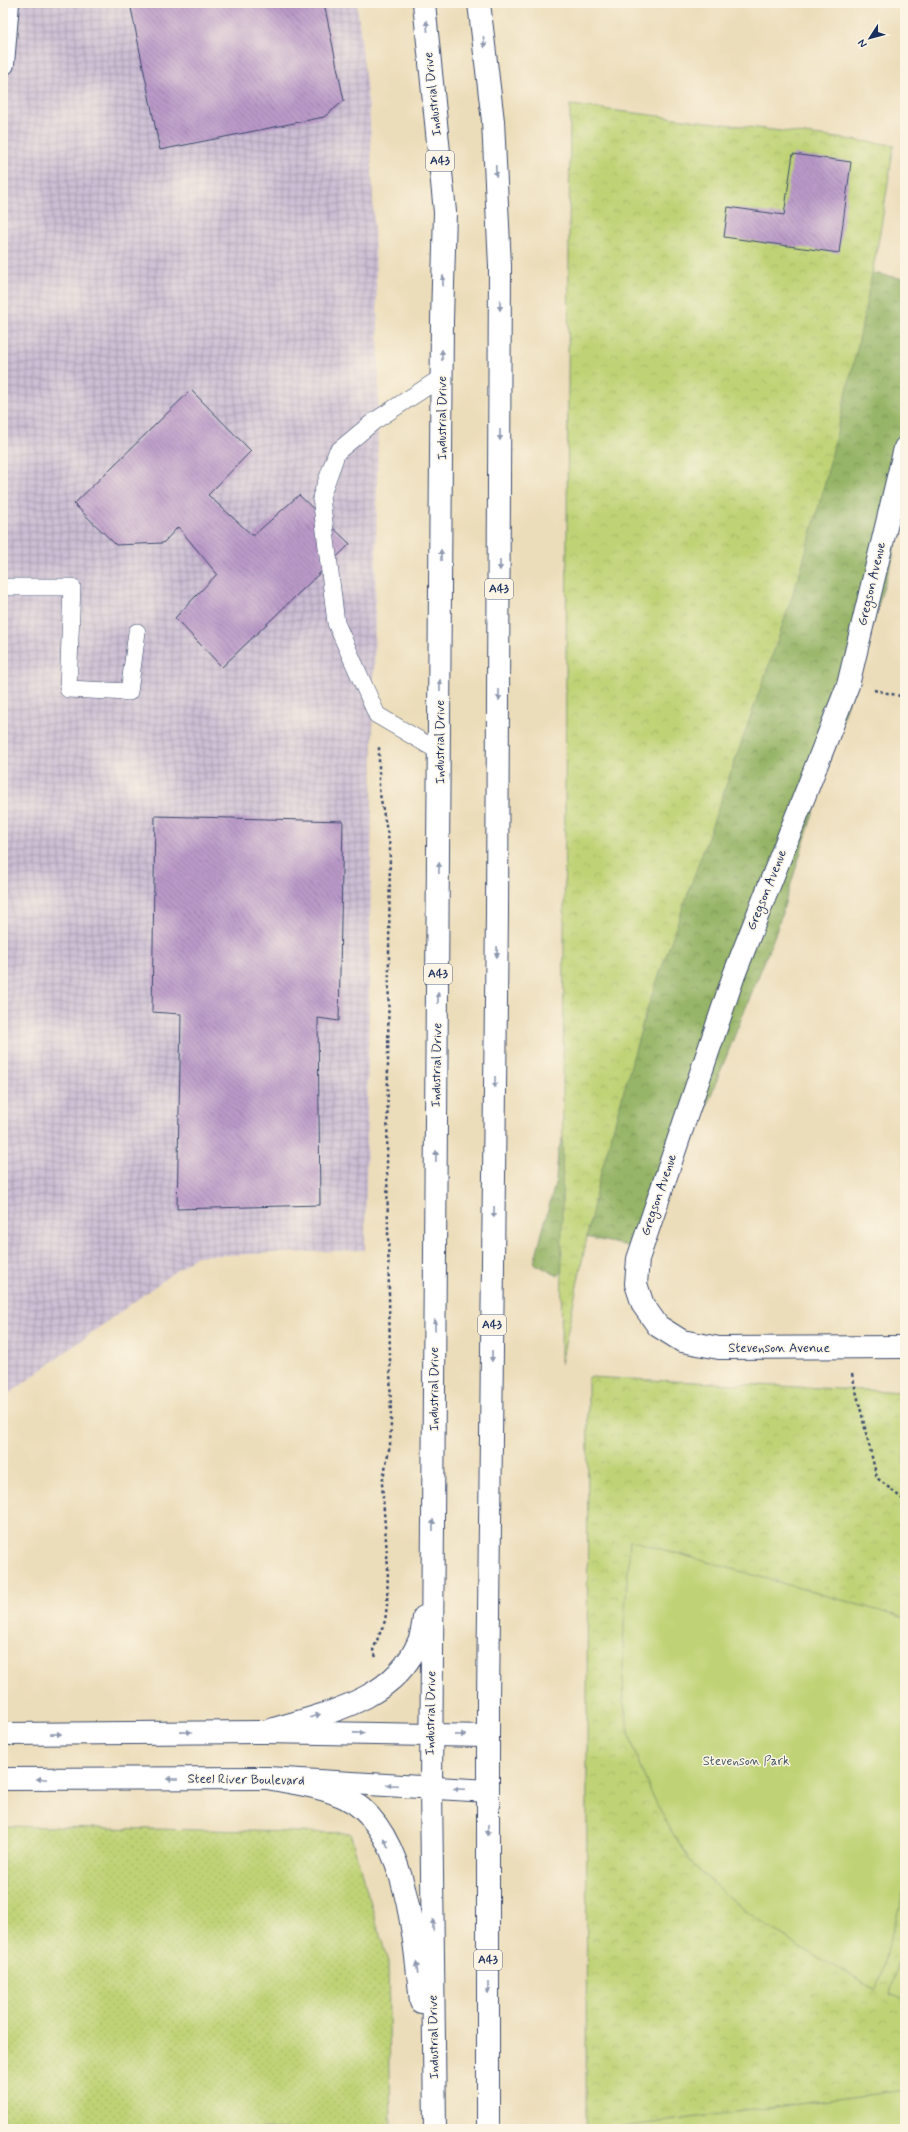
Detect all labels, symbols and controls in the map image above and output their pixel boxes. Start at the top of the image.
north arrow [850,18,890,58]
one-way arrow [423,20,430,32]
one-way arrow [481,36,487,48]
text: N [855,36,871,50]
street label: Industrial Drive [420,51,446,137]
road number: A43 [426,151,454,171]
one-way arrow [492,165,499,177]
one-way arrow [440,274,446,287]
one-way arrow [497,299,503,312]
one-way arrow [439,348,445,361]
street label: Industrial Drive [434,376,451,460]
one-way arrow [497,429,503,442]
street label: Gregson Avenue [854,540,891,628]
one-way arrow [438,548,444,561]
one-way arrow [497,559,503,572]
road number: A43 [485,579,513,599]
one-way arrow [437,678,443,691]
one-way arrow [496,689,502,702]
street label: Industrial Drive [432,700,449,784]
street label: Gregson Avenue [743,847,792,933]
one-way arrow [436,861,442,874]
one-way arrow [494,946,500,959]
road number: A43 [424,964,452,984]
one-way arrow [435,991,441,1004]
street label: Industrial Drive [428,1023,446,1107]
one-way arrow [492,1076,498,1089]
one-way arrow [433,1149,439,1162]
street label: Gregson Avenue [637,1152,682,1239]
one-way arrow [491,1206,497,1219]
road number: A43 [478,1315,506,1335]
one-way arrow [432,1318,438,1331]
street label: Stevenson Avenue [728,1340,830,1357]
street label: Industrial Drive [426,1347,443,1431]
one-way arrow [489,1350,495,1363]
one-way arrow [430,1518,436,1531]
street label: Industrial Drive [422,1671,440,1755]
one-way arrow [309,1713,321,1719]
one-way arrow [180,1729,192,1736]
one-way arrow [353,1730,366,1736]
one-way arrow [50,1731,63,1737]
one-way arrow [454,1732,467,1738]
park label: Stevenson Park [703,1753,790,1770]
street label: Steel River Boulevard [187,1770,305,1790]
one-way arrow [35,1776,48,1782]
one-way arrow [165,1776,178,1782]
one-way arrow [386,1782,398,1789]
one-way arrow [452,1786,465,1792]
one-way arrow [485,1824,491,1837]
one-way arrow [383,1837,389,1849]
one-way arrow [429,1919,436,1931]
road number: A43 [474,1950,502,1970]
one-way arrow [414,1962,420,1974]
one-way arrow [485,1982,491,1995]
street label: Industrial Drive [425,1995,443,2079]

